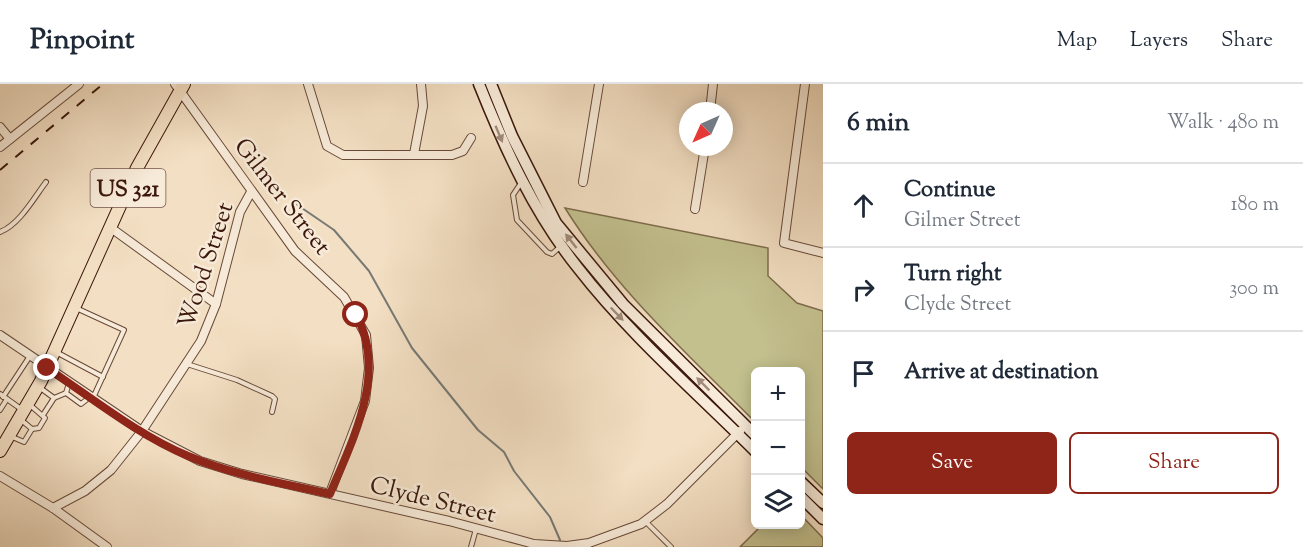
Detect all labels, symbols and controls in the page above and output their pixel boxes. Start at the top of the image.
text: Pinpoint [30,21,134,61]
text: Map [1057,26,1097,56]
text: Layers [1130,26,1188,56]
text: Share [1221,26,1273,56]
north arrow [679,102,733,156]
text: 6 min [847,105,910,142]
text: Walk · 480 m [1167,109,1279,138]
one-way arrow [494,125,504,143]
street label: Gilmer Street [225,132,338,263]
road number: US 321 [90,169,166,207]
text: Continue [904,175,995,207]
icon: ahead [847,189,880,222]
text: 180 m [1231,191,1279,220]
street label: Wood Street [170,198,243,333]
text: Gilmer Street [904,207,1021,236]
one-way arrow [566,234,578,249]
text: Turn right [904,259,1001,291]
icon: right [847,273,880,306]
text: 300 m [1229,275,1279,304]
text: Clyde Street [904,291,1011,320]
route start [342,301,368,327]
one-way arrow [610,307,624,321]
route end [33,354,59,380]
icon: arrive [847,357,880,390]
text: Arrive at destination [904,357,1099,389]
map controls [751,367,805,529]
button: + [751,367,805,421]
one-way arrow [697,378,711,392]
button: − [751,421,805,475]
button: Save [847,432,1057,494]
button: Share [1069,432,1279,494]
street label: Clyde Street [366,469,499,533]
button: layers [751,475,805,529]

